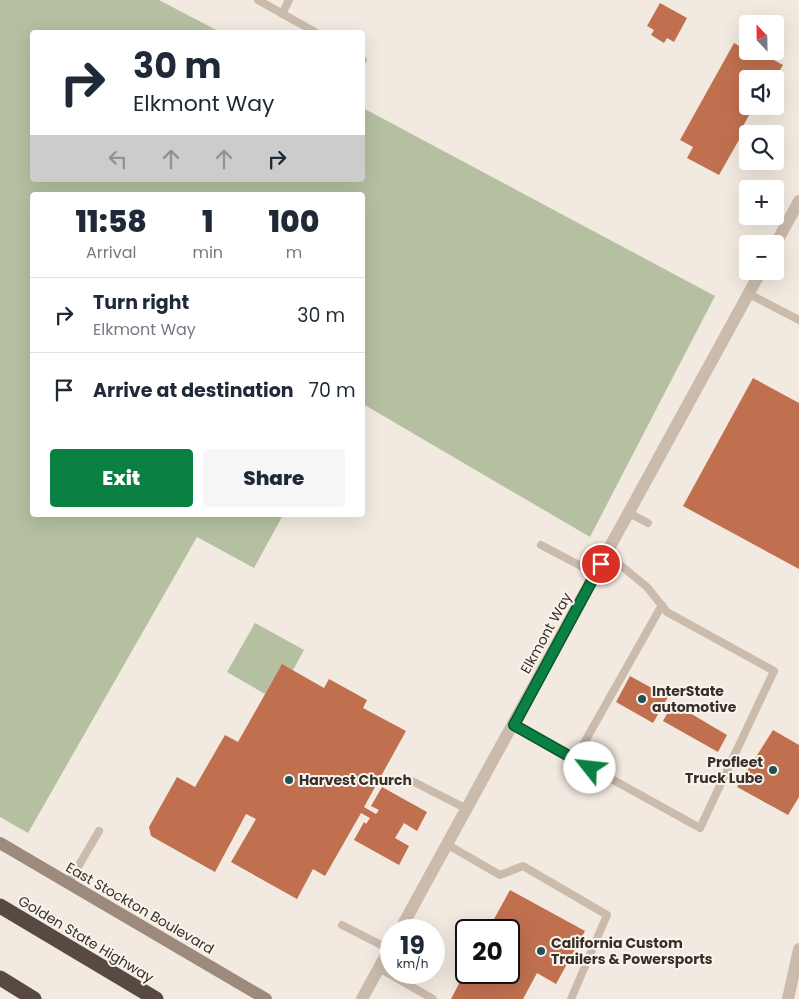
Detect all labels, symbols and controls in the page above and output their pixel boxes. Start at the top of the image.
north arrow [739,15,784,60]
map controls [739,15,784,280]
text: 30 m [133,41,221,90]
icon: right [50,50,115,115]
button: sound [739,70,784,115]
text: Elkmont Way [133,88,274,119]
button: search [739,125,784,170]
icon: left [104,145,132,173]
icon: ahead [157,145,185,173]
icon: ahead [210,145,238,173]
icon: right [263,145,291,173]
button: + [739,180,784,225]
text: 11:58 [75,200,147,243]
text: 1 [202,200,214,243]
text: 100 [269,200,320,243]
button: − [739,235,784,280]
text: Arrival [86,241,136,264]
text: min [192,241,223,264]
text: m [286,241,302,264]
text: Turn right [93,289,189,316]
icon: right [50,301,78,329]
text: 30 m [297,302,345,329]
text: Elkmont Way [93,318,196,341]
icon: arrive [50,376,78,404]
text: Arrive at destination [93,377,294,404]
text: 70 m [309,377,356,404]
button: Exit [50,449,193,507]
button: Share [203,449,345,507]
pin [580,543,622,585]
icon: arrive [587,550,615,578]
street label: Elkmont Way [515,589,577,677]
place label: InterState automotive [652,681,737,717]
marker: InterState automotive [636,693,648,705]
position arrow [563,741,615,793]
place label: Profleet Truck Lube [685,752,763,788]
marker: Profleet Truck Lube [767,764,779,776]
place label: Harvest Church [299,770,412,790]
marker: Harvest Church [283,774,295,786]
street label: East Stockton Boulevard [62,857,218,959]
street label: Golden State Highway [14,891,158,987]
speed limit sign: 20 [455,919,520,984]
text: 19 [400,928,425,963]
place label: California Custom Trailers & Powersports [551,933,713,969]
marker: California Custom Trailers & Powersports [535,945,547,957]
text: km/h [397,955,428,972]

